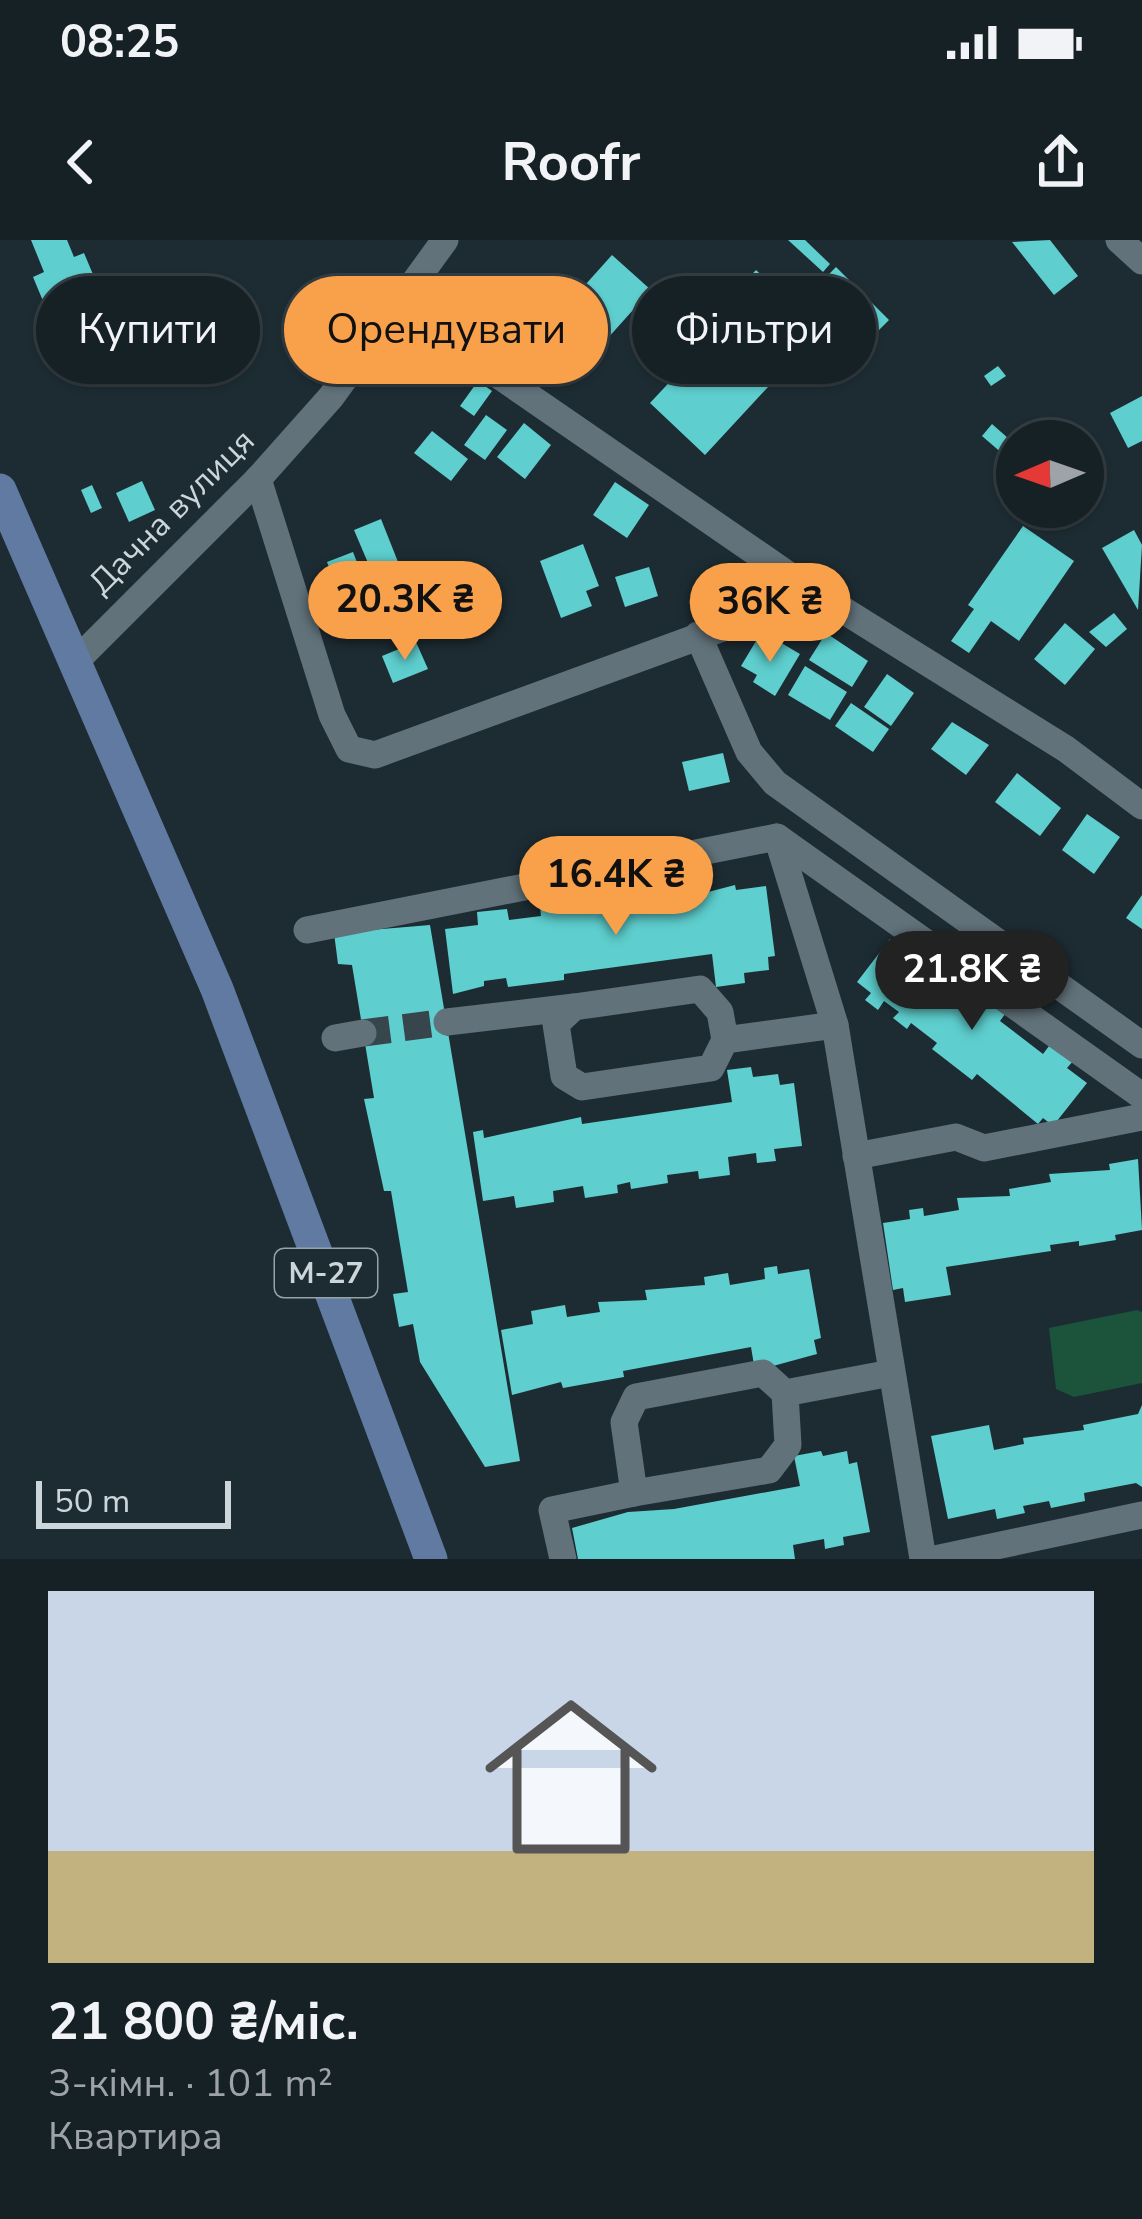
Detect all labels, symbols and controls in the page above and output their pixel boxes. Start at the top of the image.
text: 08:25 [60,12,179,73]
text: Roofr [501,125,641,199]
icon: back [48,129,114,195]
icon: share [1028,129,1094,195]
chip: Купити [36,276,260,384]
chip: Орендувати [284,276,608,384]
chip: Фільтри [632,276,876,384]
street label: Дачна вулиця [79,419,265,605]
north arrow [996,420,1104,528]
map controls [996,420,1104,528]
pin: 20.3K ₴ [294,561,516,663]
pin: 36K ₴ [686,563,854,665]
text: 20.3K ₴ [335,573,475,626]
text: 36K ₴ [717,575,823,628]
pin: 16.4K ₴ [505,836,727,938]
text: 16.4K ₴ [546,848,686,901]
pin: 21.8K ₴ [861,931,1083,1033]
text: 21.8K ₴ [902,943,1042,996]
road number: М-27 [275,1249,377,1297]
scale bar [36,1475,231,1528]
text: 50 m [54,1479,130,1524]
icon: home [463,1669,679,1885]
text: 21 800 ₴/міс. [48,1987,359,2057]
text: 3-кімн. · 101 m² [48,2057,333,2110]
text: Квартира [48,2110,223,2163]

